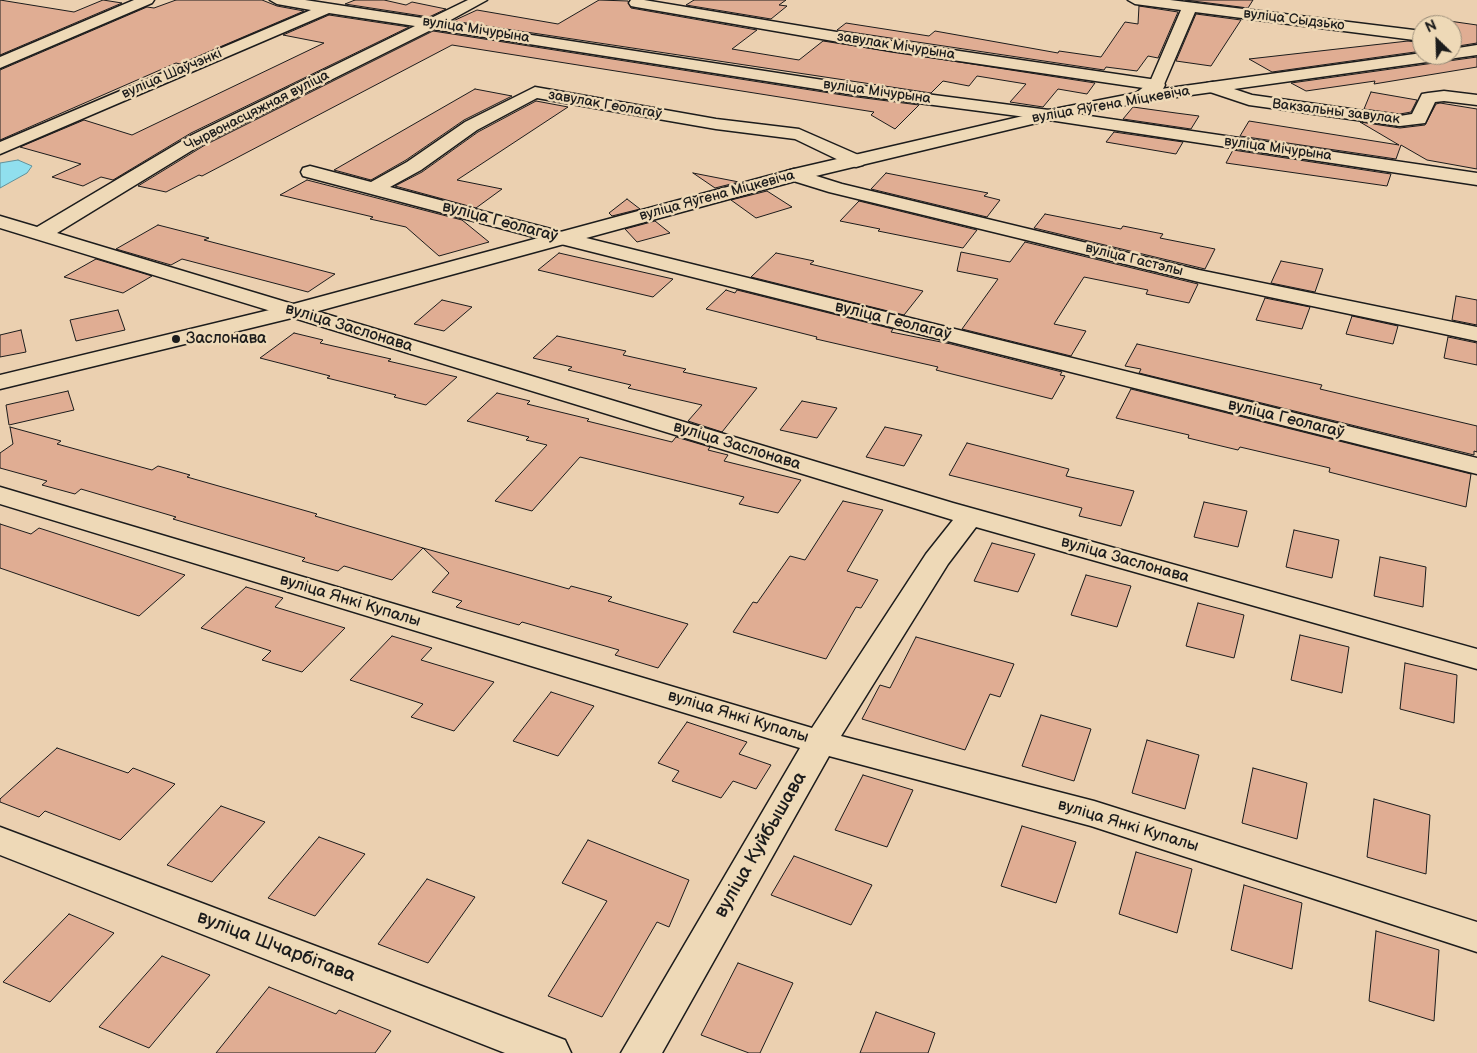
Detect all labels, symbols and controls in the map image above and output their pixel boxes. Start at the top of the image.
street label: вуліца Сыдзько [1243,5,1345,35]
street label: вуліца Мічурына [421,13,531,47]
north arrow [1412,15,1462,65]
text: N [1423,17,1439,37]
street label: завулак Мічурына [836,28,956,64]
street label: вуліца Шаўчэнкі [119,45,225,103]
street label: Чырвонасцяжная вуліца [182,67,332,155]
street label: вуліца Мічурына [822,76,932,108]
street label: вуліца Яўгена Міцкевіча [1031,83,1191,127]
street label: завулак Геолагаў [547,87,663,123]
street label: Вакзальны завулак [1271,96,1401,128]
street label: вуліца Мічурына [1223,133,1333,165]
street label: вуліца Яўгена Міцкевіча [638,167,796,225]
street label: вуліца Геолагаў [440,197,560,247]
street label: вуліца Гастэлы [1083,240,1185,280]
street label: вуліца Геолагаў [833,297,953,345]
street label: вуліца Заслонава [283,299,415,357]
place label: Заслонава [186,329,266,349]
marker: Заслонава [170,333,182,345]
street label: вуліца Геолагаў [1226,395,1346,443]
street label: вуліца Заслонава [671,417,803,475]
street label: вуліца Заслонава [1059,533,1191,587]
street label: вуліца Янкі Купалы [277,570,423,632]
street label: вуліца Янкі Купалы [665,686,811,748]
street label: вуліца Куйбышава [710,768,812,922]
street label: вуліца Янкі Купалы [1055,795,1201,857]
street label: вуліца Шчарбітава [194,906,358,988]

